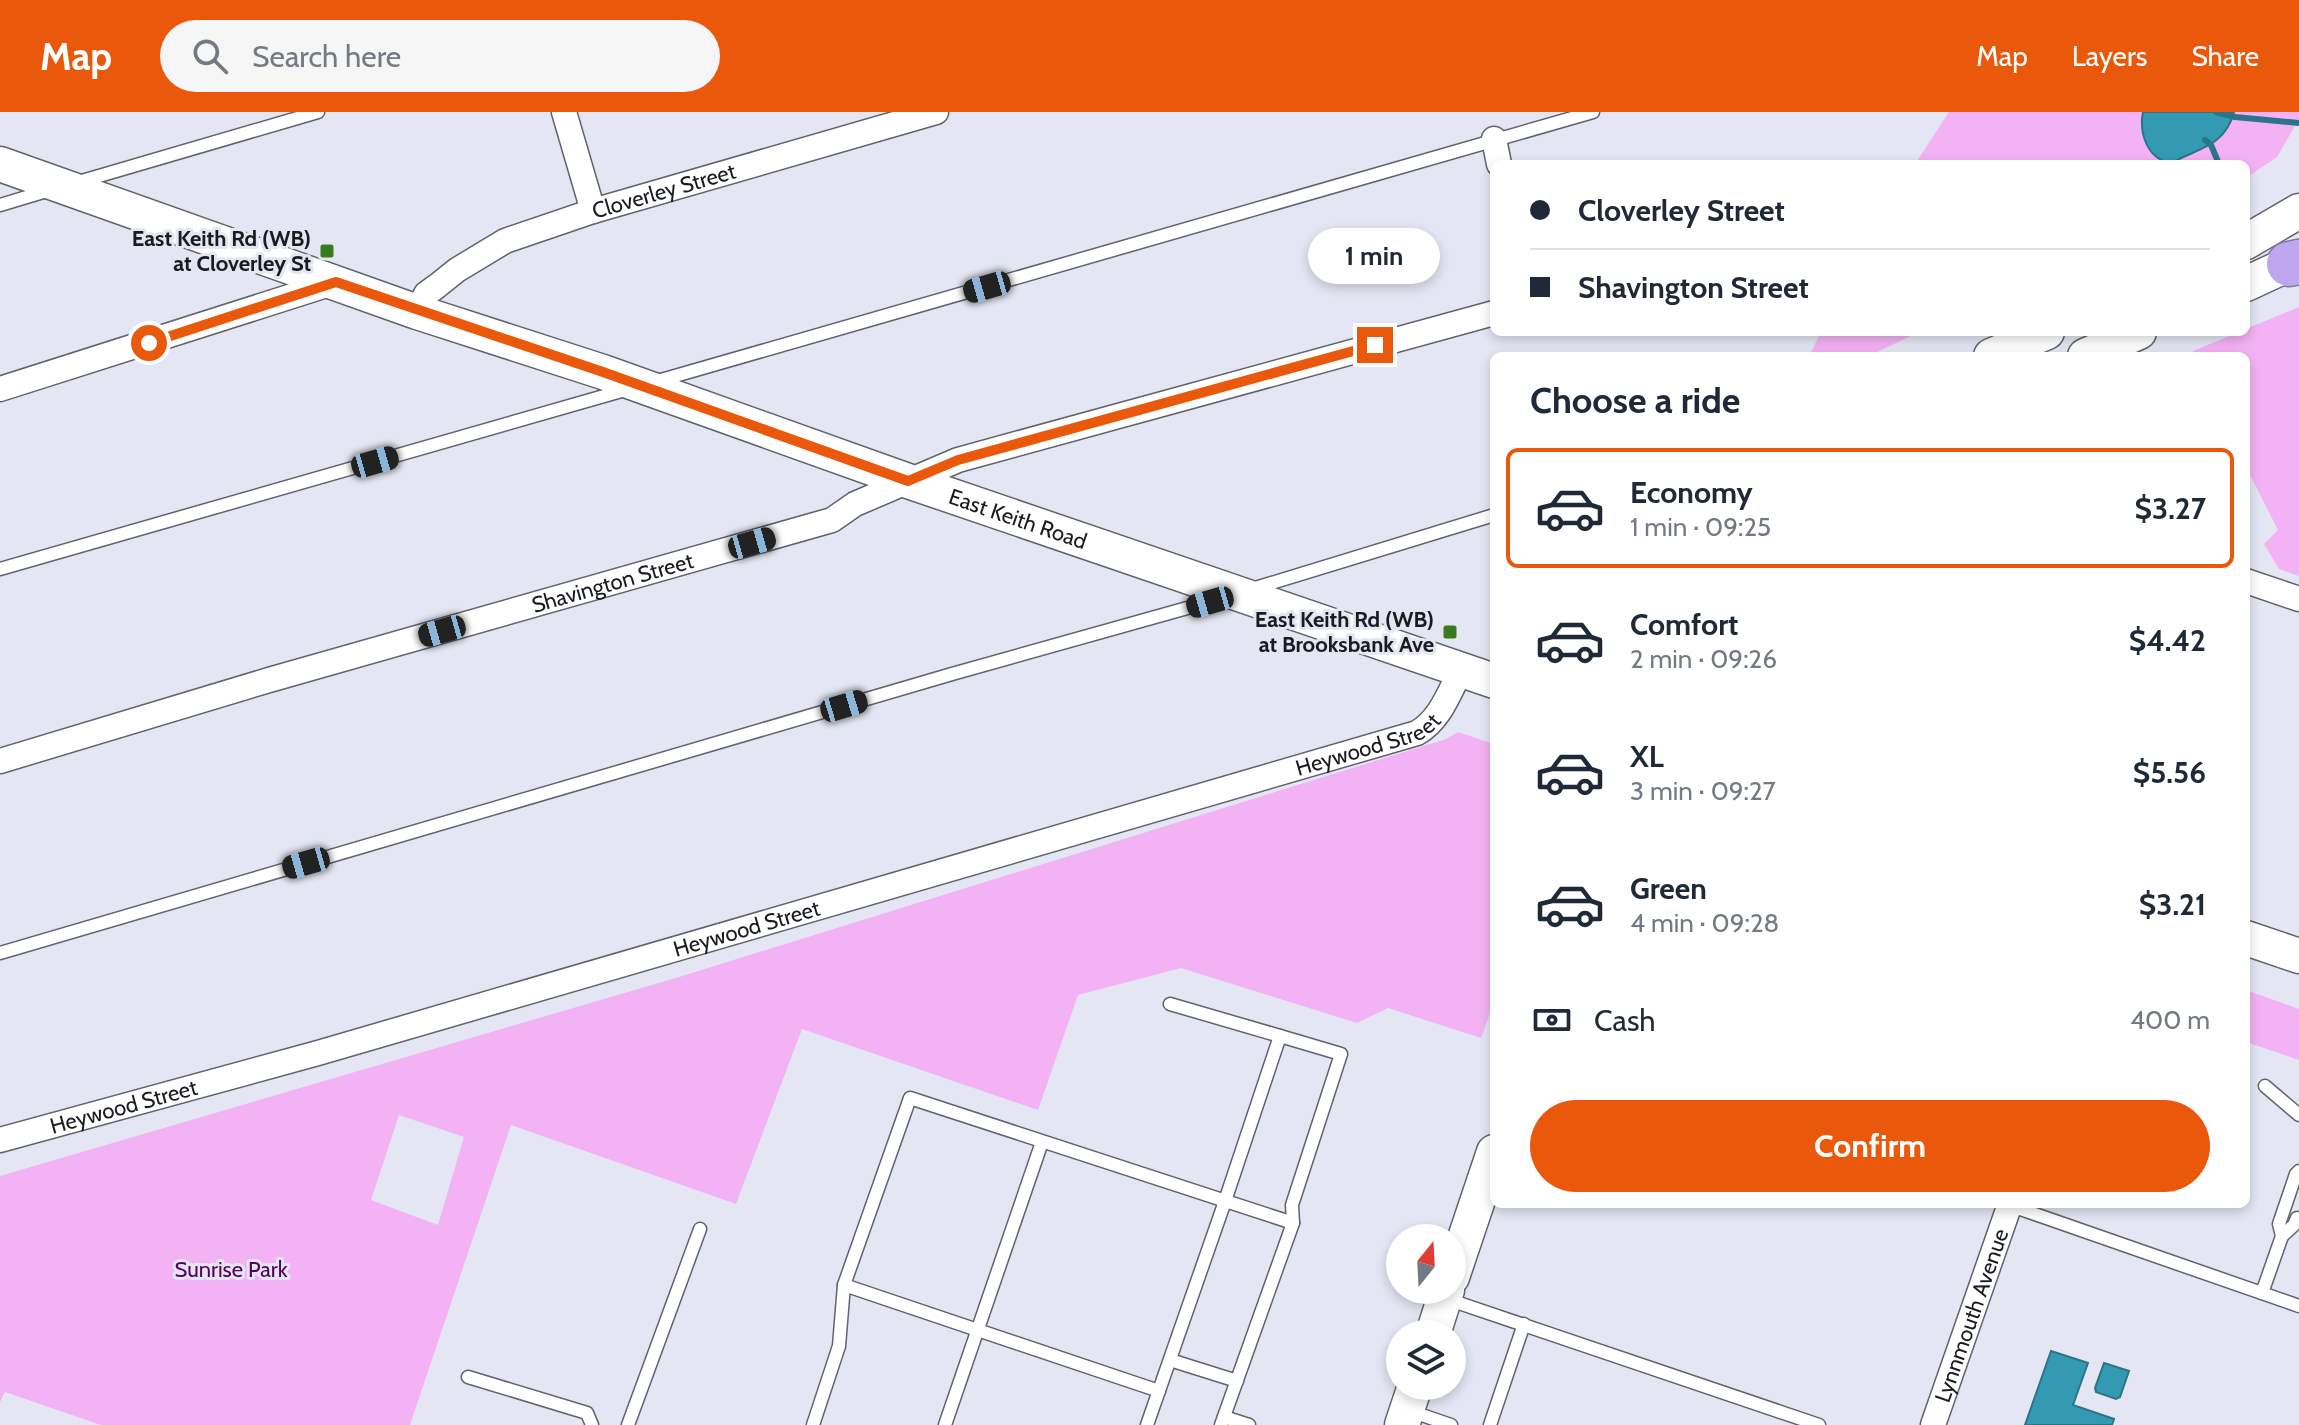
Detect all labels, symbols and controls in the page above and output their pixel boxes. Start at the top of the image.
search box [160,20,720,92]
text: Map [40,33,112,80]
icon: search [188,34,232,78]
text: Search here [252,38,401,75]
text: Map [1976,39,2028,73]
text: Layers [2072,39,2147,73]
text: Share [2191,39,2259,73]
street label: Cloverley Street [589,157,739,224]
text: Cloverley Street [1578,192,1785,229]
place label: East Keith Rd (WB) at Cloverley St [132,225,311,277]
callout: 1 min [1309,229,1441,285]
text: 1 min [1345,240,1403,272]
marker: East Keith Rd (WB) at Cloverley St [318,242,336,260]
car [961,269,1013,305]
text: Shavington Street [1578,269,1809,306]
route start [131,325,167,361]
route end [1357,327,1393,363]
text: Choose a ride [1530,378,1740,422]
car [349,444,401,480]
icon: car [1534,472,1606,544]
text: Economy [1630,474,1753,511]
street label: East Keith Road [945,483,1090,555]
text: $3.27 [2135,490,2206,527]
text: 1 min · 09:25 [1630,511,1771,543]
car [726,525,778,561]
street label: Shavington Street [529,546,697,618]
car [1184,584,1236,620]
icon: car [1534,604,1606,676]
place label: East Keith Rd (WB) at Brooksbank Ave [1255,606,1434,658]
text: Comfort [1630,606,1738,643]
car [416,613,468,649]
text: $4.42 [2129,622,2206,659]
marker: East Keith Rd (WB) at Brooksbank Ave [1441,623,1459,641]
text: 2 min · 09:26 [1630,643,1777,675]
car [818,688,870,724]
street label: Heywood Street [1292,707,1447,781]
icon: car [1534,736,1606,808]
text: XL [1630,738,1664,775]
text: $5.56 [2133,754,2206,791]
text: 3 min · 09:27 [1630,775,1776,807]
car [280,845,332,881]
icon: car [1534,868,1606,940]
text: Green [1630,870,1707,907]
text: $3.21 [2139,886,2206,923]
street label: Heywood Street [670,894,823,962]
text: 4 min · 09:28 [1630,907,1779,939]
icon: cash [1530,998,1574,1042]
text: Cash [1594,1002,1656,1039]
text: 400 m [2130,1004,2210,1036]
street label: Heywood Street [47,1073,201,1139]
button: Confirm [1530,1100,2210,1192]
north arrow [1386,1224,1466,1304]
map controls [1386,1224,1466,1400]
street label: Lynnmouth Avenue [1928,1225,2014,1406]
park label: Sunrise Park [174,1256,288,1283]
button: layers [1386,1320,1466,1400]

